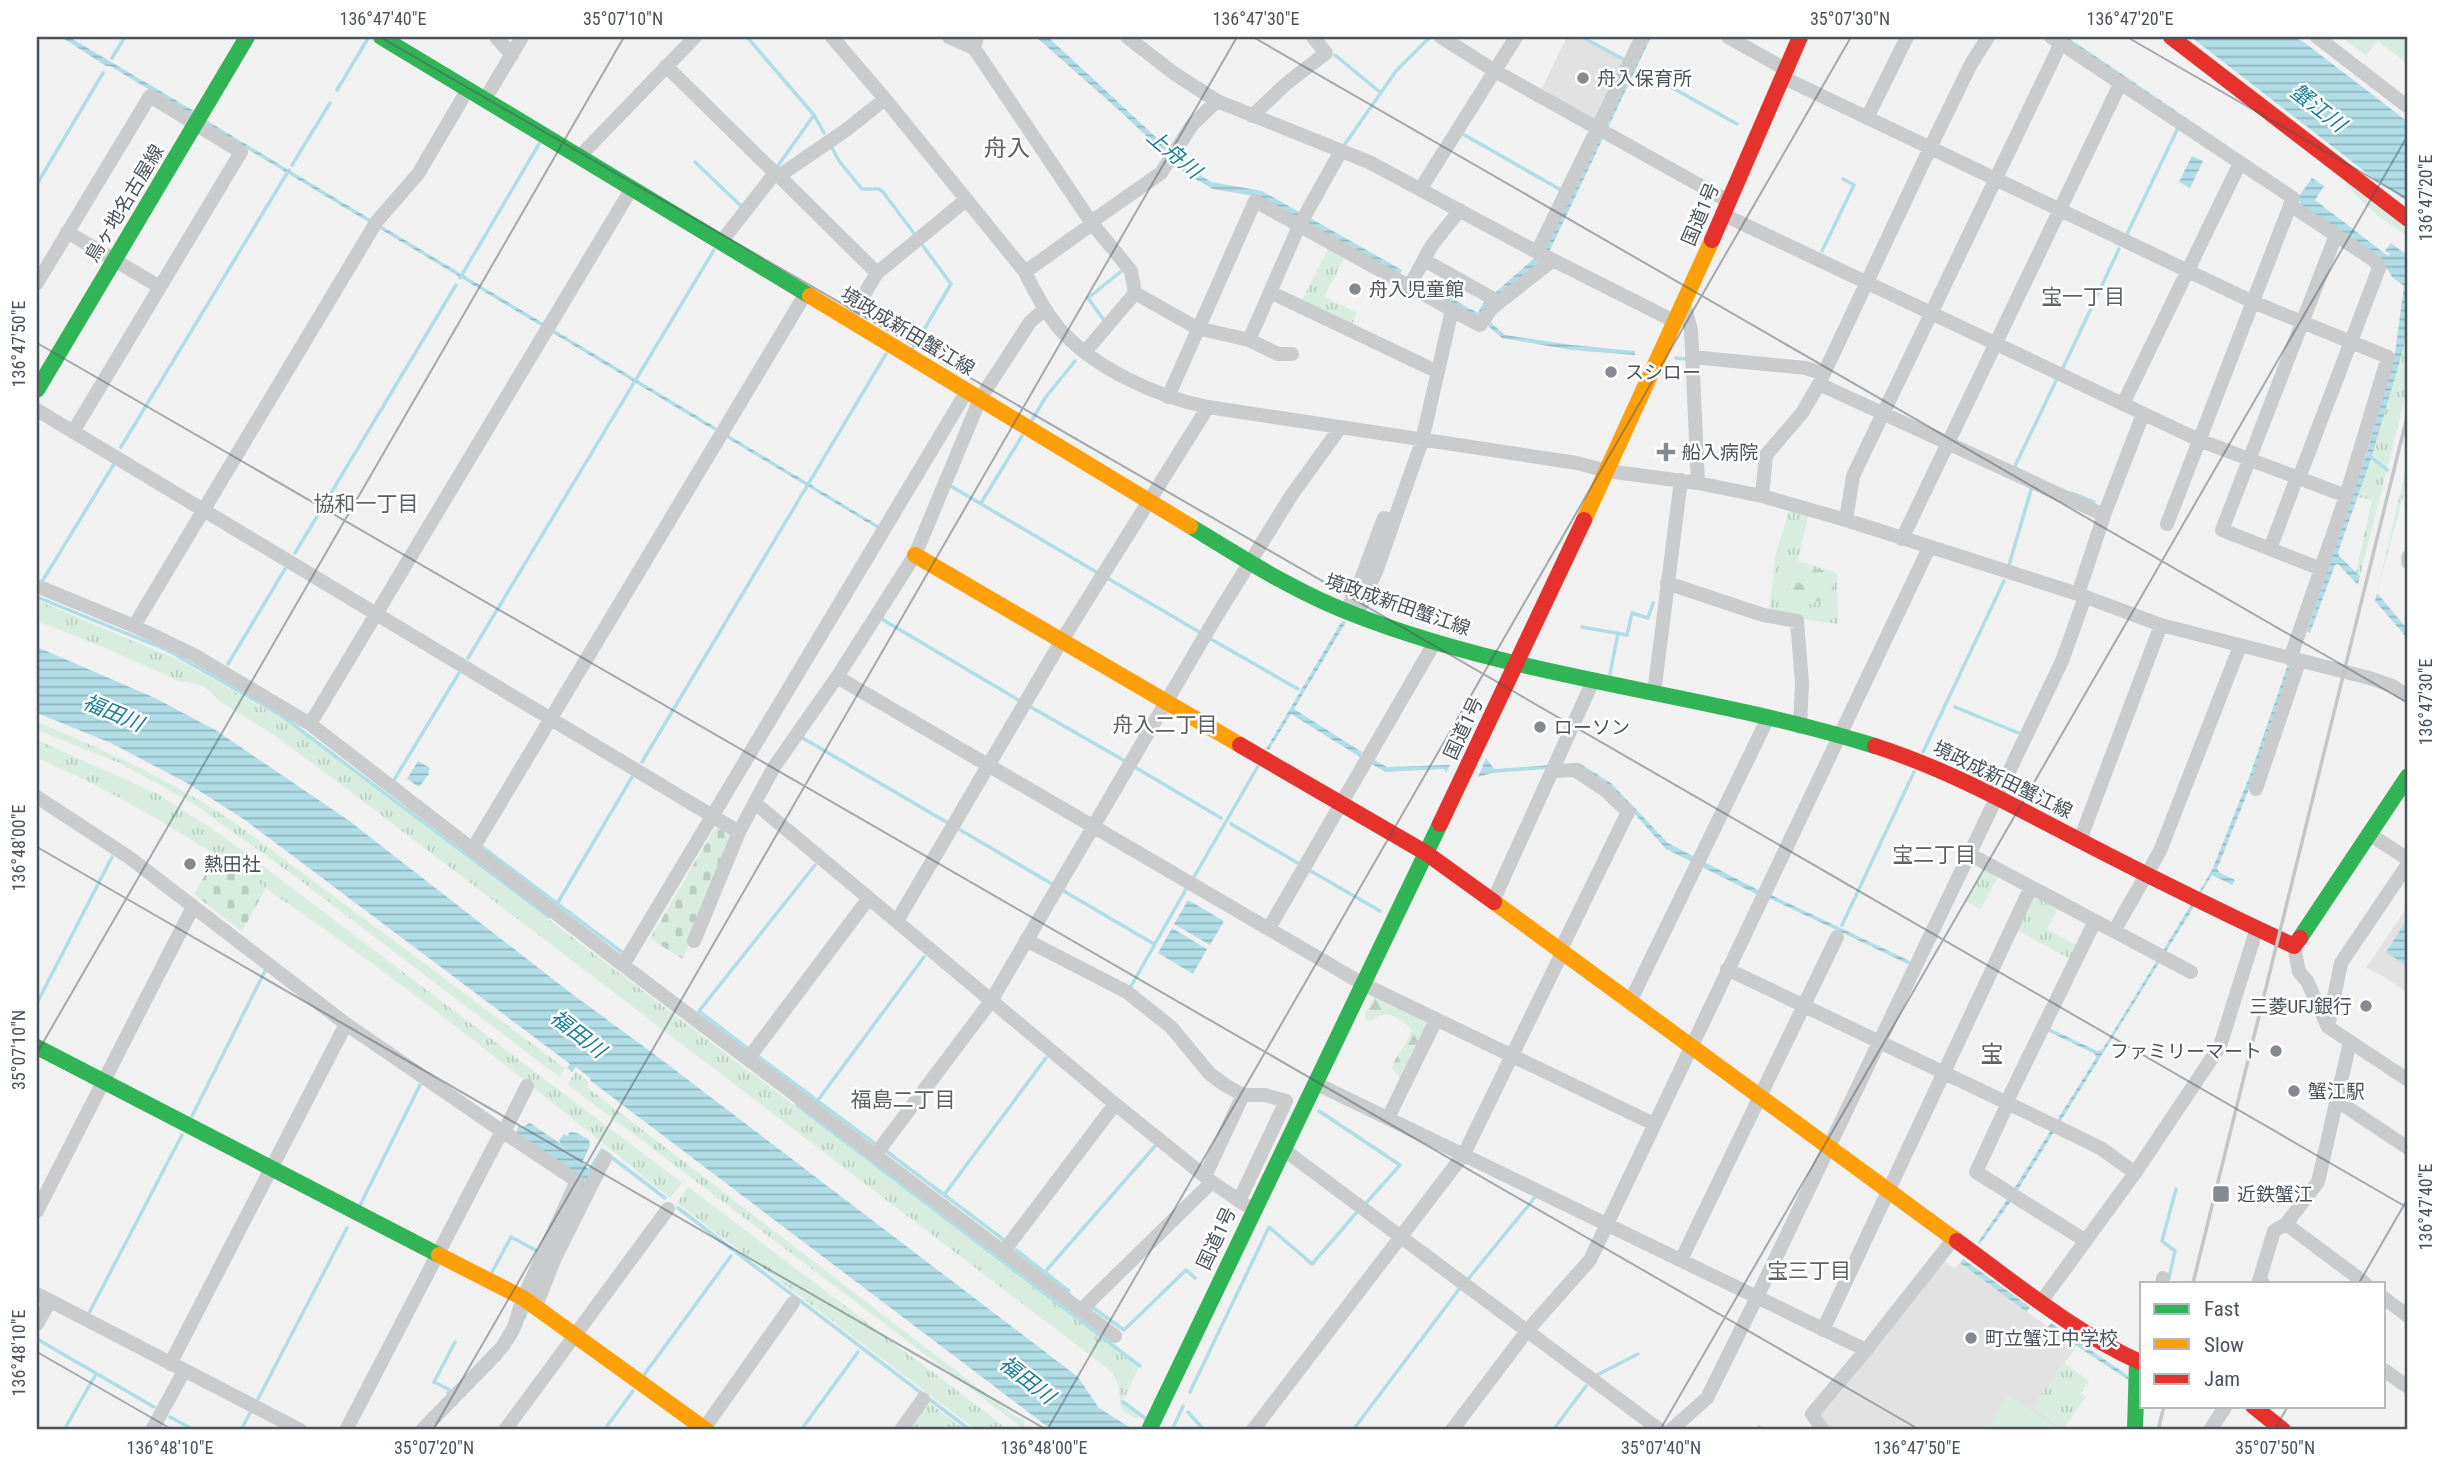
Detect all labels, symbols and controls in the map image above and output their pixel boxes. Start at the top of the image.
text: 136°47'40"E [340,8,426,29]
text: 35°07'10"N [583,8,663,29]
text: 136°47'30"E [1213,8,1299,29]
text: 35°07'30"N [1810,8,1890,29]
text: 136°47'20"E [2087,8,2173,29]
place label: 舟入保育所 [1597,67,1692,90]
marker: 舟入保育所 [1575,70,1591,86]
water label: 蟹江川 [2286,79,2352,138]
water label: 上舟川 [1142,125,1207,185]
district label: 舟入 [984,135,1030,162]
street label: 鳥ヶ地名古屋線 [80,140,169,266]
text: 136°47'20"E [2415,155,2436,241]
street label: 国道1号 [1677,179,1724,249]
place label: 舟入児童館 [1369,278,1464,301]
marker: 舟入児童館 [1347,281,1363,297]
street label: 境政成新田蟹江線 [837,282,979,380]
district label: 宝一丁目 [2041,285,2125,309]
text: 136°47'50"E [8,301,29,387]
place label: スシロー [1625,361,1701,384]
marker: スシロー [1603,364,1619,380]
place label: 船入病院 [1682,441,1758,464]
marker: 船入病院 [1656,442,1676,462]
district label: 協和一丁目 [314,492,419,516]
street label: 境政成新田蟹江線 [1322,569,1473,640]
text: 136°47'30"E [2415,659,2436,745]
water label: 福田川 [79,690,149,737]
street label: 国道1号 [1439,693,1488,763]
district label: 舟入二丁目 [1113,713,1218,737]
place label: ローソン [1554,716,1630,739]
marker: ローソン [1532,719,1548,735]
street label: 境政成新田蟹江線 [1929,736,2076,823]
text: 136°48'00"E [8,805,29,891]
district label: 宝二丁目 [1892,843,1976,867]
place label: 熱田社 [204,853,261,876]
marker: 熱田社 [182,856,198,872]
place label: 三菱UFJ銀行 [2249,995,2352,1018]
marker: 三菱UFJ銀行 [2358,998,2374,1014]
water label: 福田川 [546,1005,612,1064]
text: 35°07'10"N [8,1010,29,1090]
place label: ファミリーマート [2110,1040,2262,1063]
district label: 宝 [1981,1041,2004,1068]
marker: ファミリーマート [2268,1043,2284,1059]
place label: 蟹江駅 [2308,1080,2365,1103]
marker: 蟹江駅 [2286,1083,2302,1099]
district label: 福島二丁目 [851,1088,956,1112]
text: 136°47'40"E [2415,1164,2436,1250]
place label: 近鉄蟹江 [2237,1183,2313,1206]
marker: 近鉄蟹江 [2211,1184,2231,1204]
street label: 国道1号 [1192,1203,1241,1273]
district label: 宝三丁目 [1767,1259,1851,1283]
legend [2140,1282,2386,1408]
text: Fast [2204,1297,2240,1321]
text: 136°48'10"E [8,1310,29,1396]
place label: 町立蟹江中学校 [1985,1327,2118,1350]
marker: 町立蟹江中学校 [1963,1330,1979,1346]
text: Slow [2204,1333,2244,1357]
water label: 福田川 [995,1351,1061,1410]
text: Jam [2204,1367,2240,1391]
text: 136°48'10"E [127,1437,213,1458]
text: 35°07'20"N [394,1437,474,1458]
text: 136°48'00"E [1001,1437,1087,1458]
text: 35°07'40"N [1621,1437,1701,1458]
text: 136°47'50"E [1874,1437,1960,1458]
text: 35°07'50"N [2235,1437,2315,1458]

